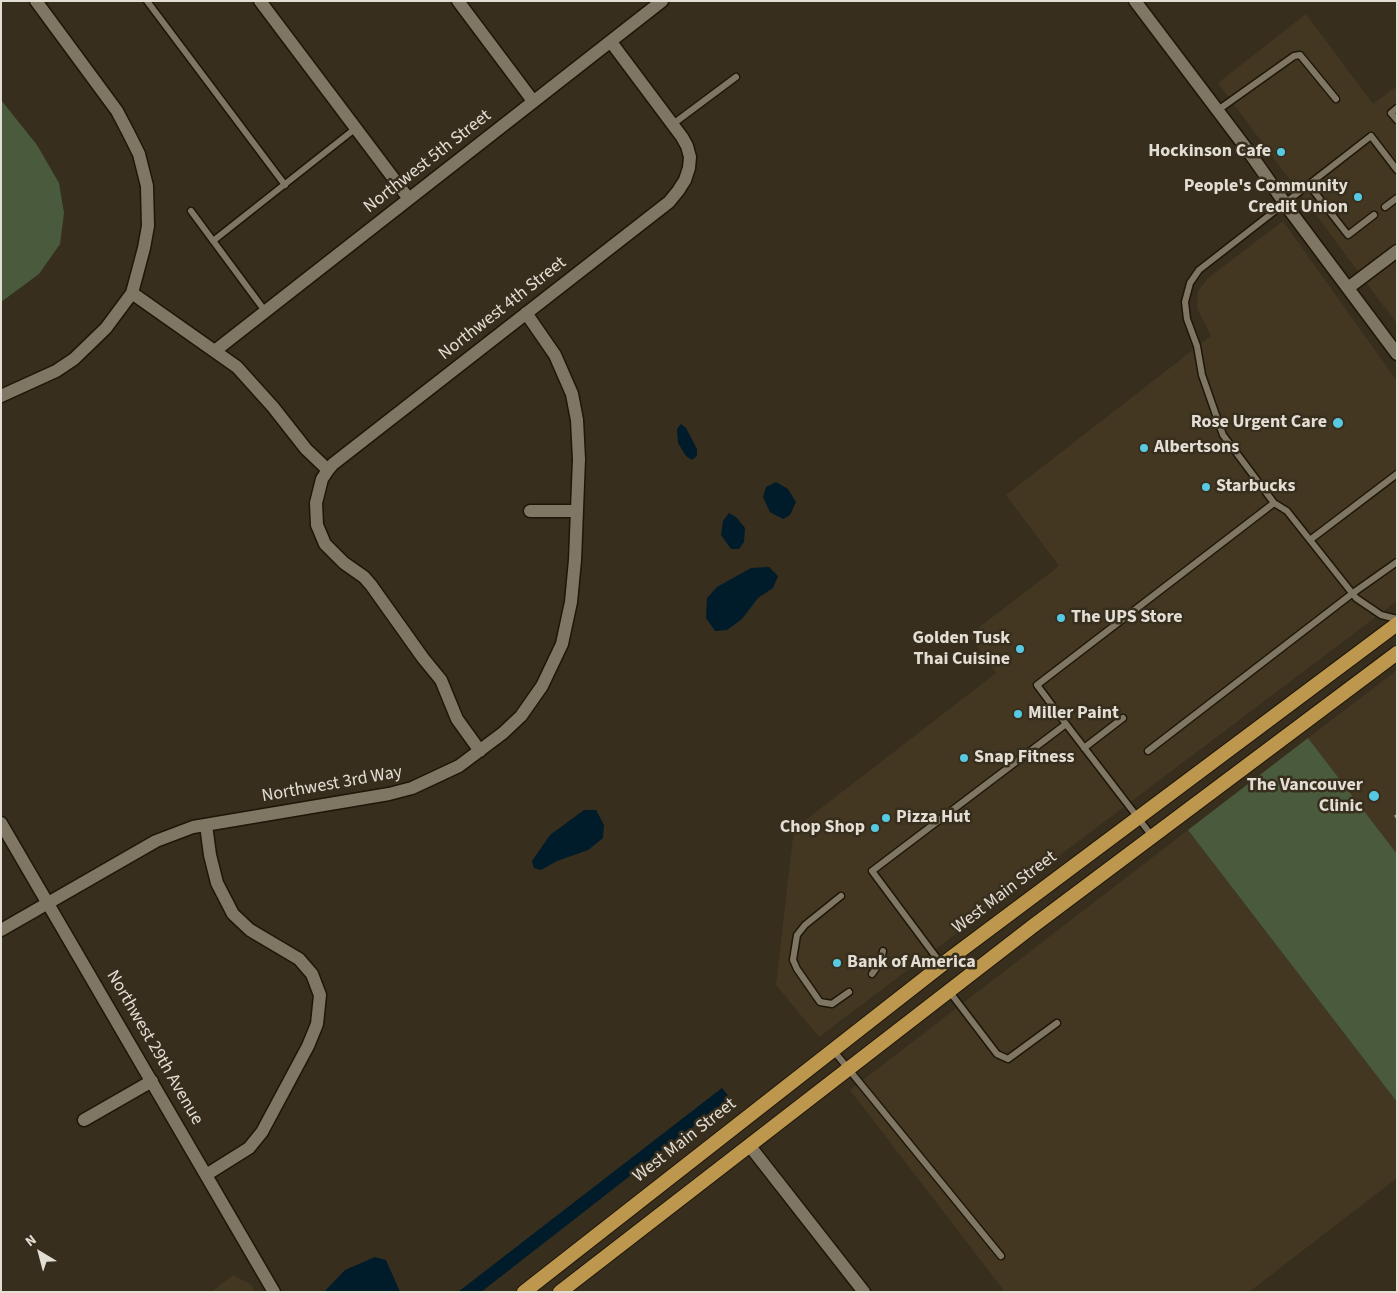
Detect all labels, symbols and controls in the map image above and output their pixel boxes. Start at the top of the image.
street label: Northwest 5th Street [360,106,496,218]
place label: Hockinson Cafe [1148,141,1271,163]
marker: Hockinson Cafe [1275,146,1287,158]
place label: People's Community Credit Union [1184,176,1348,218]
marker: People's Community Credit Union [1352,191,1364,203]
street label: Northwest 4th Street [435,253,571,365]
place label: Rose Urgent Care [1191,412,1327,434]
marker: Rose Urgent Care [1331,416,1345,430]
place label: Albertsons [1154,437,1239,459]
marker: Albertsons [1138,442,1150,454]
place label: Starbucks [1216,476,1295,498]
marker: Starbucks [1200,481,1212,493]
place label: The UPS Store [1071,607,1183,629]
marker: The UPS Store [1055,612,1067,624]
place label: Golden Tusk Thai Cuisine [913,628,1010,670]
marker: Golden Tusk Thai Cuisine [1014,643,1026,655]
place label: Miller Paint [1028,703,1119,725]
marker: Miller Paint [1012,708,1024,720]
place label: Snap Fitness [974,747,1075,769]
marker: Snap Fitness [958,752,970,764]
street label: Northwest 3rd Way [260,762,404,808]
place label: The Vancouver Clinic [1247,775,1363,818]
marker: The Vancouver Clinic [1367,789,1381,803]
place label: Pizza Hut [896,807,970,829]
marker: Pizza Hut [880,812,892,824]
place label: Chop Shop [780,817,865,839]
marker: Chop Shop [869,822,881,834]
street label: West Main Street [949,847,1061,939]
place label: Bank of America [847,952,976,974]
marker: Bank of America [831,957,843,969]
street label: Northwest 29th Avenue [101,967,207,1129]
street label: West Main Street [629,1094,741,1188]
north arrow [15,1228,65,1278]
text: N [21,1230,41,1252]

